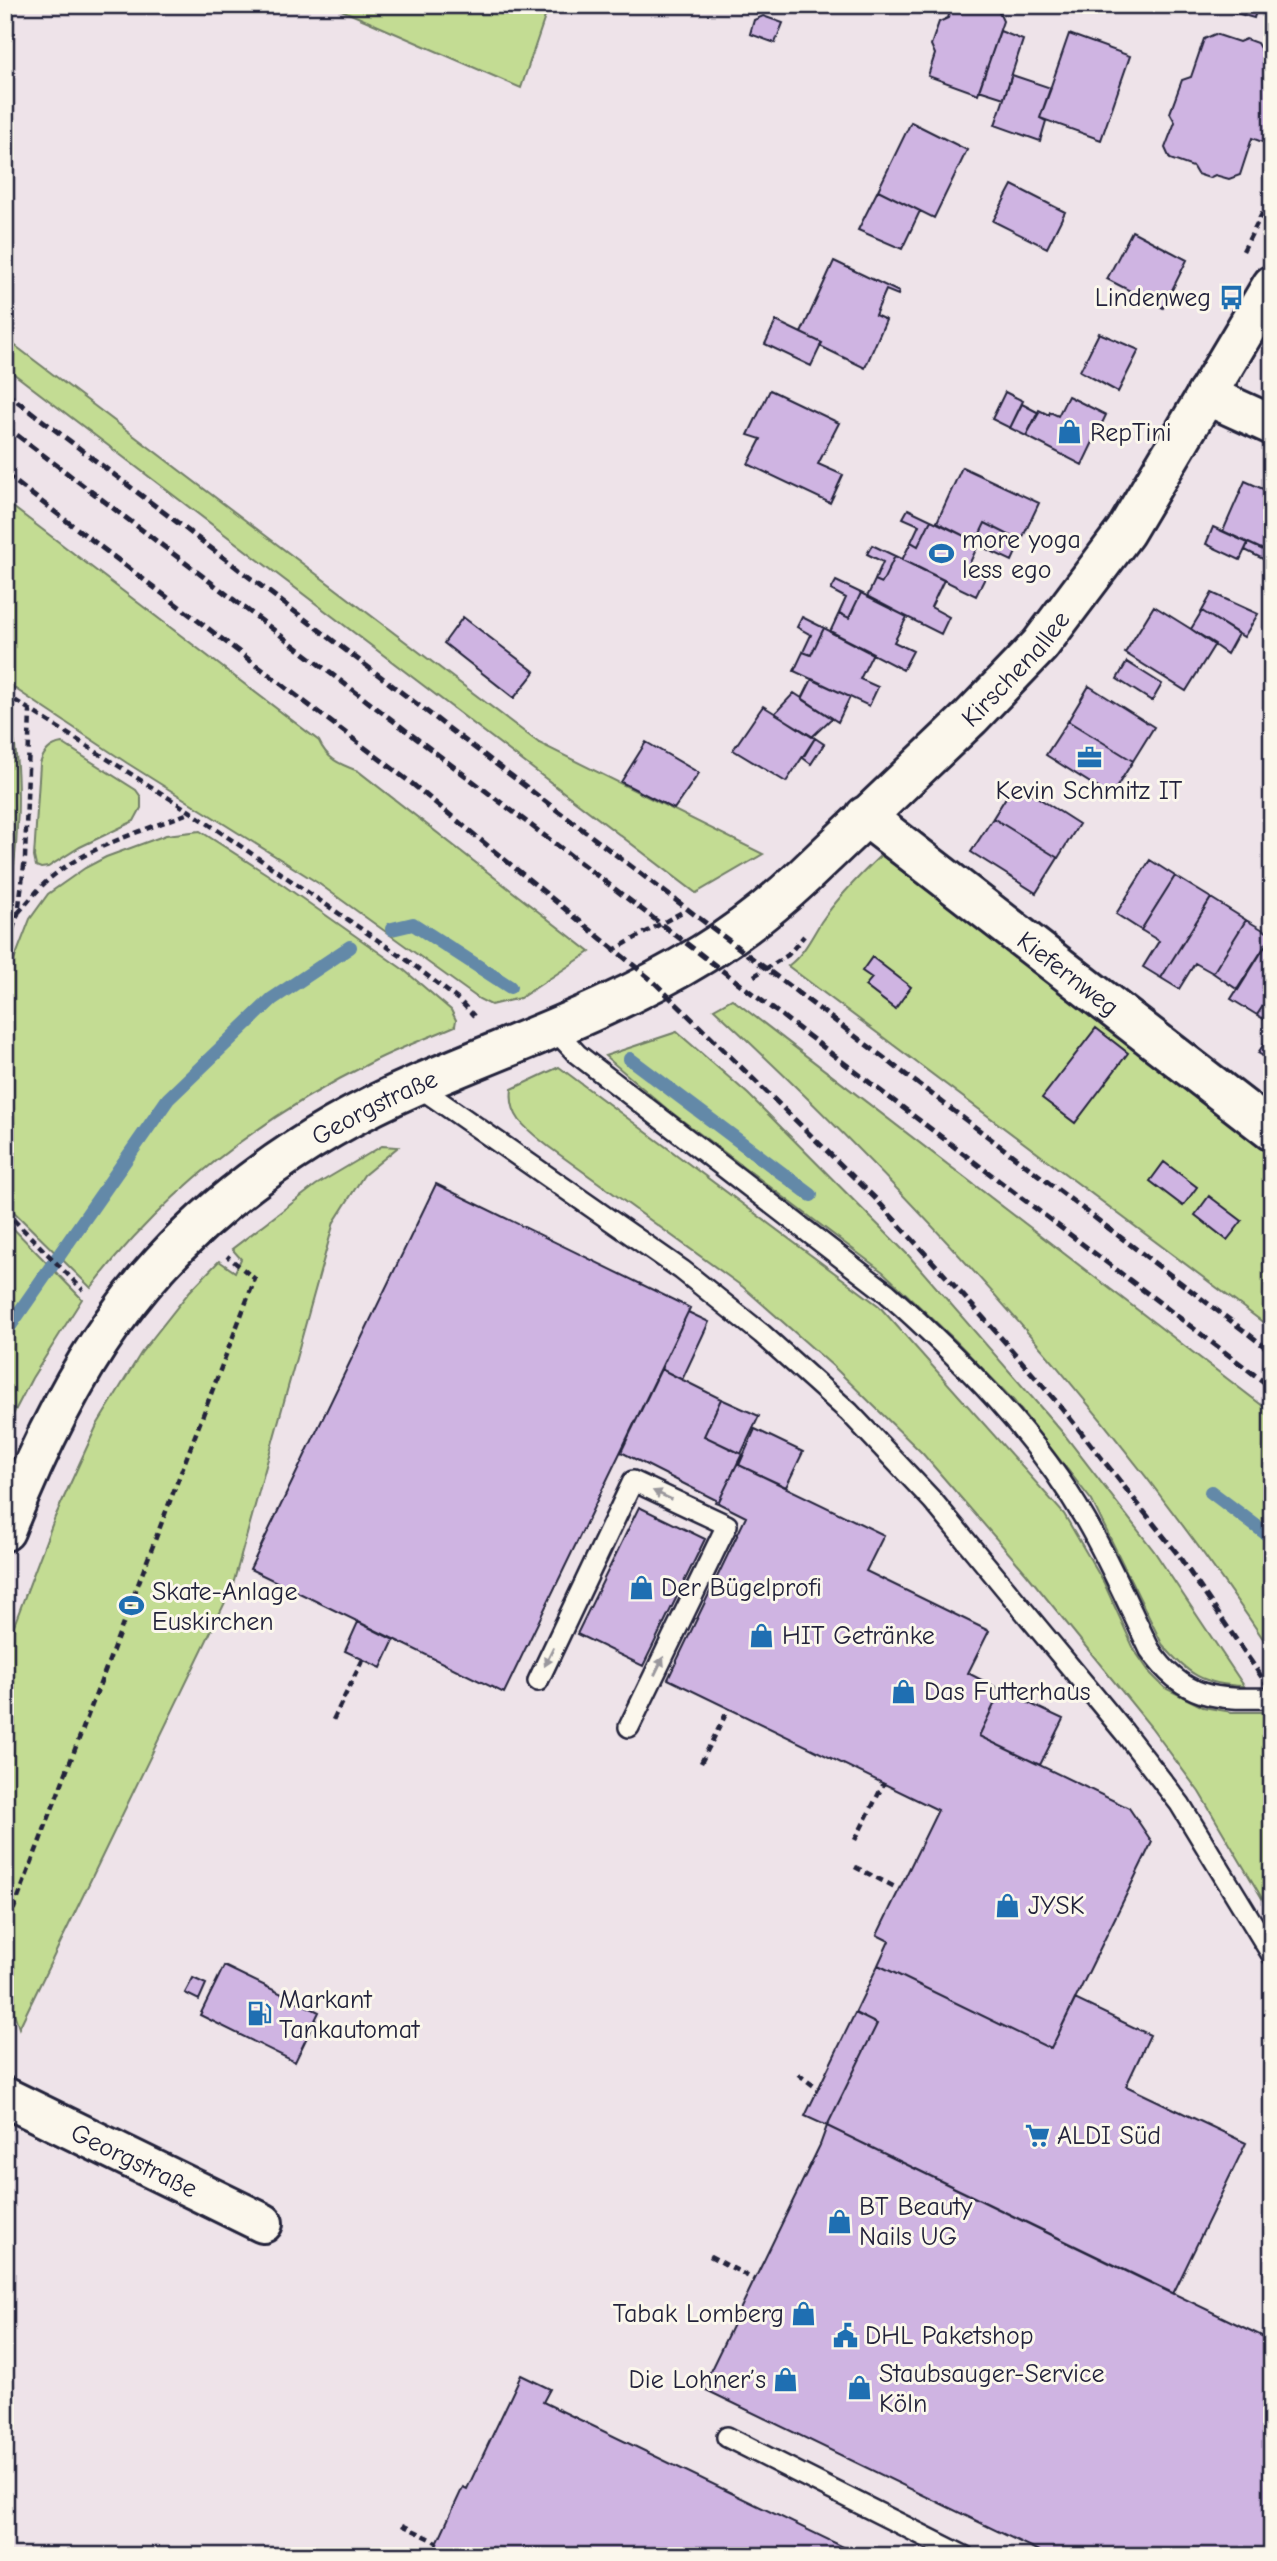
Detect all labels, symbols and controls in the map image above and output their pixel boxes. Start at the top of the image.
place label: Lindenweg [1095,283,1211,313]
bus stop icon: Lindenweg [1217,283,1245,311]
shop icon: RepTini [1056,418,1084,446]
place label: RepTini [1090,418,1172,448]
place label: more yoga less ego [962,525,1081,585]
sports icon: more yoga less ego [928,540,956,568]
street label: Kirschenallee [956,605,1076,734]
office icon: Kevin Schmitz IT [1075,744,1103,772]
place label: Kevin Schmitz IT [996,776,1183,806]
street label: Kiefernweg [1011,926,1124,1023]
street label: Georgstraße [307,1064,442,1152]
one-way arrow [652,1489,672,1500]
shop icon: Der Bügelprofi [627,1573,655,1601]
place label: Der Bügelprofi [661,1573,822,1603]
place label: Skate-Anlage Euskirchen [152,1577,297,1637]
sports icon: Skate-Anlage Euskirchen [118,1592,146,1620]
shop icon: HIT Getränke [748,1621,776,1649]
place label: HIT Getränke [782,1621,935,1651]
one-way arrow [543,1647,555,1667]
one-way arrow [653,1655,664,1676]
shop icon: Das Futterhaus [890,1677,918,1705]
place label: Das Futterhaus [924,1677,1090,1707]
shop icon: JYSK [994,1891,1022,1919]
place label: JYSK [1028,1891,1085,1921]
place label: Markant Tankautomat [279,1985,421,2045]
fuel station icon: Markant Tankautomat [245,2000,273,2028]
street label: Georgstraße [66,2118,202,2205]
supermarket icon: ALDI Süd [1023,2121,1051,2149]
place label: ALDI Süd [1057,2121,1161,2151]
place label: BT Beauty Nails UG [859,2192,973,2252]
shop icon: BT Beauty Nails UG [825,2207,853,2235]
place label: Tabak Lomberg [613,2299,784,2329]
shop icon: Tabak Lomberg [790,2299,818,2327]
public building icon: DHL Paketshop [831,2321,859,2349]
place label: DHL Paketshop [865,2321,1034,2351]
place label: Staubsauger-Service Köln [879,2359,1104,2419]
place label: Die Lohner’s [628,2365,766,2395]
shop icon: Die Lohner’s [772,2365,800,2393]
shop icon: Staubsauger-Service Köln [845,2374,873,2402]

